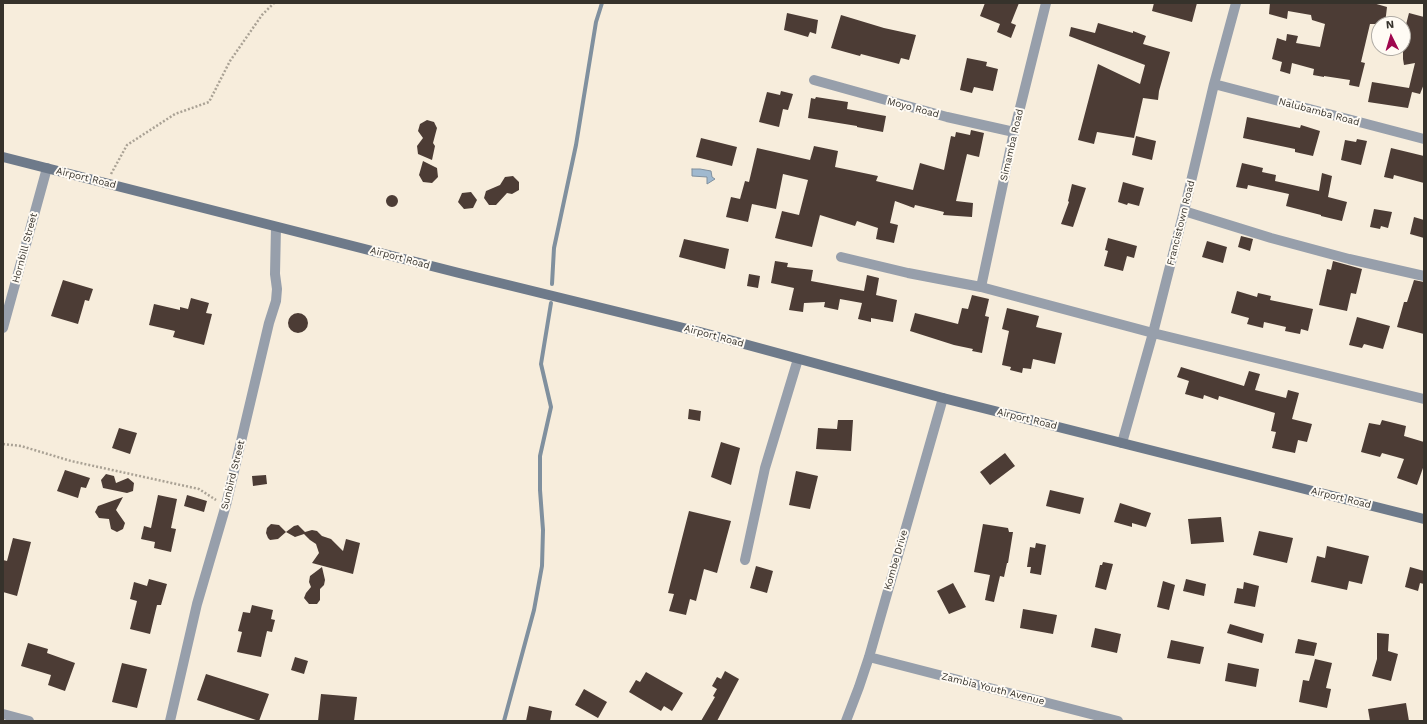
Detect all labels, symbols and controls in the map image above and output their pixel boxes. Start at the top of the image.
north arrow [1371,16,1411,56]
text: N [1385,18,1395,31]
street label: Moyo Road [886,95,940,121]
street label: Nalubamba Road [1277,95,1361,129]
street label: Simamba Road [998,108,1026,182]
street label: Airport Road [55,165,117,191]
street label: Francistown Road [1165,179,1197,267]
street label: Hornbill Street [10,212,40,284]
street label: Airport Road [369,244,431,272]
street label: Airport Road [683,322,745,350]
street label: Airport Road [996,406,1058,432]
street label: Sunbird Street [219,439,247,511]
street label: Airport Road [1310,485,1372,511]
street label: Kombe Drive [882,529,910,591]
street label: Zambia Youth Avenue [940,670,1046,708]

